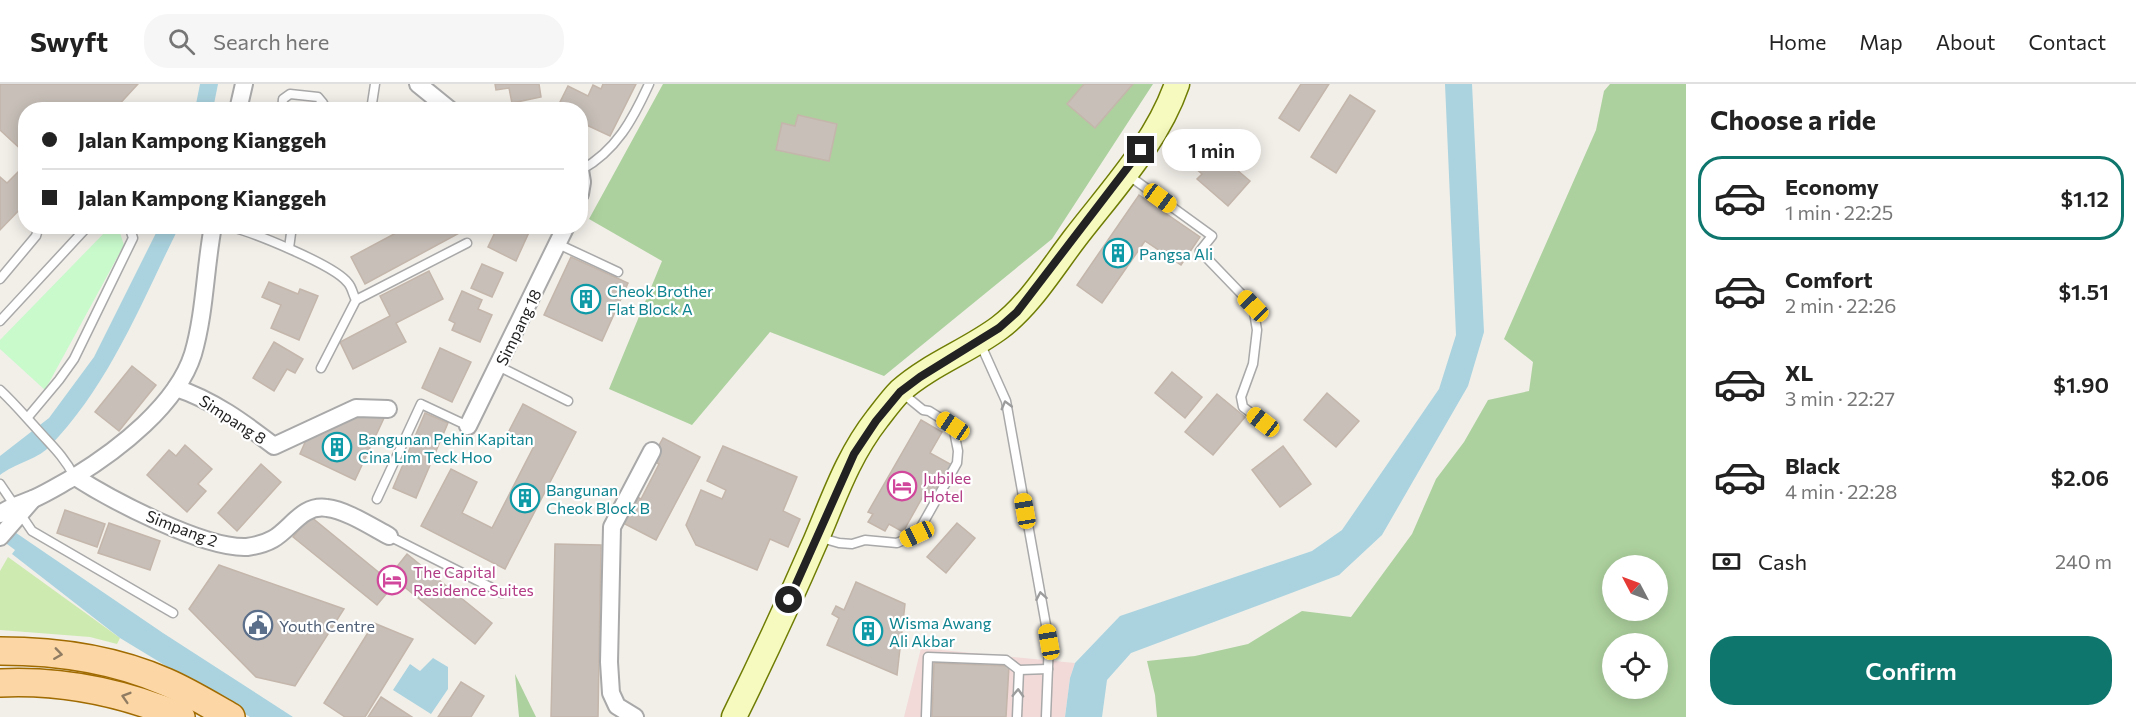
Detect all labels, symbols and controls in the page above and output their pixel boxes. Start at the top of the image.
search box [144,14,564,68]
text: Swyft [30,24,108,58]
icon: search [165,25,198,58]
text: Search here [213,28,329,55]
text: Home [1769,29,1826,54]
text: Map [1859,29,1903,54]
text: About [1936,29,1995,54]
text: Contact [2028,29,2106,54]
text: Choose a ride [1710,103,1876,136]
text: Jalan Kampong Kianggeh [78,126,327,153]
callout: 1 min [1162,129,1261,171]
route end [1127,136,1154,163]
text: 1 min [1188,138,1235,162]
icon: car [1713,171,1767,225]
text: Economy [1785,173,1879,200]
car [1140,180,1180,216]
text: Jalan Kampong Kianggeh [78,184,327,211]
text: $1.12 [2061,185,2109,212]
text: 1 min · 22:25 [1785,200,1893,224]
building icon: Pangsa Ali [1102,237,1134,269]
place label: Pangsa Ali [1139,244,1213,263]
icon: car [1713,264,1767,318]
text: Comfort [1785,266,1873,293]
text: $1.51 [2059,278,2109,305]
place label: Cheok Brother Flat Block A [607,281,714,318]
building icon: Cheok Brother Flat Block A [570,283,602,315]
street label: Simpang 18 [491,286,545,368]
car [1234,287,1272,325]
text: 2 min · 22:26 [1785,293,1896,317]
icon: car [1713,357,1767,411]
text: XL [1785,359,1813,386]
text: $1.90 [2053,371,2109,398]
text: 3 min · 22:27 [1785,386,1895,410]
street label: Simpang 8 [196,390,270,448]
one-way arrow [1000,400,1013,410]
car [1243,404,1283,440]
car [933,408,973,444]
place label: Bangunan Pehin Kapitan Cina Lim Teck Hoo [358,429,534,466]
building icon: Bangunan Pehin Kapitan Cina Lim Teck Hoo [321,431,353,463]
icon: car [1713,450,1767,504]
text: Black [1785,452,1840,479]
text: $2.06 [2051,464,2109,491]
place label: Jubilee Hotel [923,468,971,505]
hotel icon: Jubilee Hotel [886,470,918,502]
text: 4 min · 22:28 [1785,479,1897,503]
place label: Bangunan Cheok Block B [546,480,650,517]
building icon: Bangunan Cheok Block B [509,482,541,514]
car [1013,492,1037,530]
street label: Simpang 2 [144,506,221,550]
car [897,518,937,550]
icon: cash [1710,545,1743,578]
text: Cash [1758,548,1807,575]
text: 240 m [2055,549,2112,573]
north arrow [1602,555,1668,621]
map controls [1602,555,1668,699]
place label: The Capital Residence Suites [413,562,534,599]
hotel icon: The Capital Residence Suites [376,564,408,596]
route start [775,586,802,613]
one-way arrow [1035,592,1048,602]
public building icon: Youth Centre [242,609,274,641]
place label: Wisma Awang Ali Akbar [889,613,992,650]
building icon: Wisma Awang Ali Akbar [852,615,884,647]
place label: Youth Centre [279,616,375,635]
car [1037,623,1061,661]
button: locate [1602,633,1668,699]
button: Confirm [1710,636,2112,705]
one-way arrow [54,647,63,659]
one-way arrow [1011,689,1024,698]
one-way arrow [121,692,132,704]

